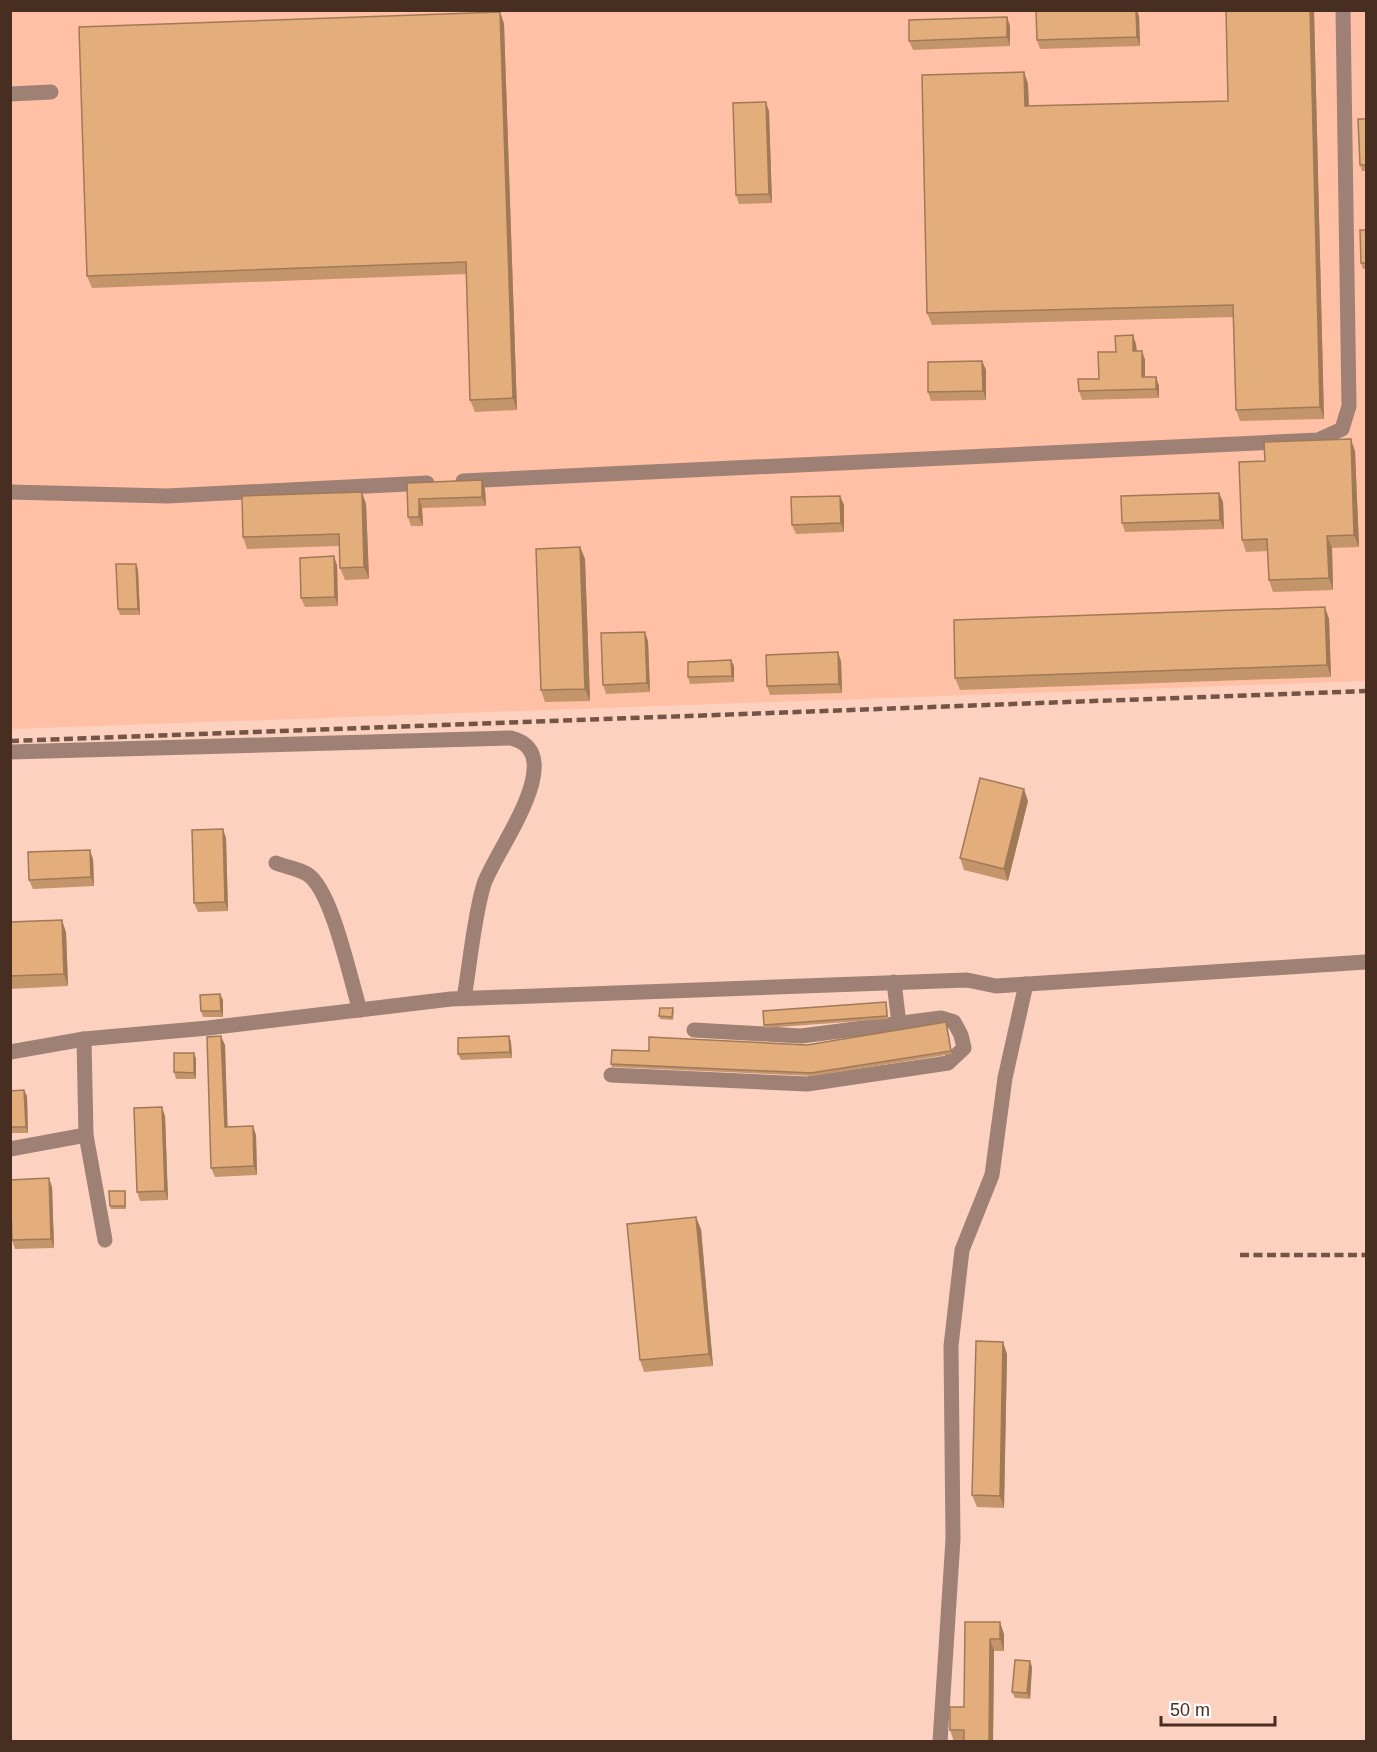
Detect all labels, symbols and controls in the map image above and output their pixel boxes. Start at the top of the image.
scale bar [1161,1689,1275,1727]
text: 50 m [1170,1700,1210,1720]

